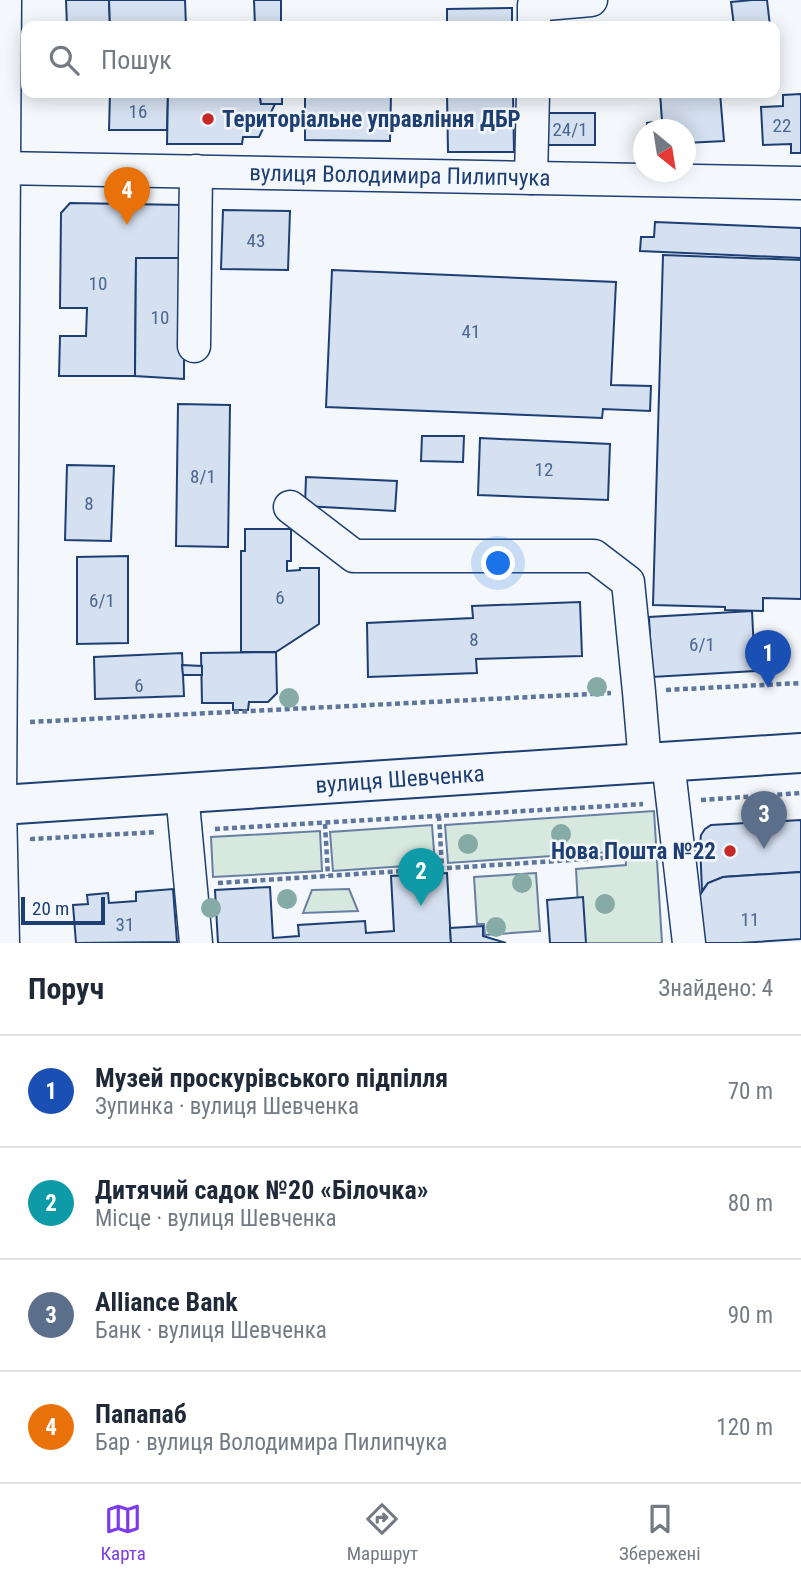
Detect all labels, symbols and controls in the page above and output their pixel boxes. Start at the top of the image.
search box [21,21,780,98]
icon: search [45,41,83,79]
text: Пошук [101,45,172,75]
house number: 16 [129,100,147,123]
place label: Територіальне управління ДБР [222,106,521,133]
marker: Територіальне управління ДБР [200,111,216,127]
house number: 22 [773,114,791,137]
house number: 24/1 [552,118,588,141]
north arrow [633,119,696,182]
street label: вулиця Володимира Пилипчука [249,159,551,192]
pin: 4 [104,167,150,225]
house number: 43 [247,229,265,252]
house number: 10 [89,272,107,295]
house number: 10 [151,306,169,329]
house number: 41 [462,320,480,343]
house number: 12 [535,458,553,481]
house number: 8/1 [190,465,216,488]
house number: 8 [84,492,94,515]
your location [481,546,515,580]
house number: 6 [275,586,285,609]
house number: 6/1 [89,589,115,612]
house number: 8 [469,628,479,651]
pin: 1 [745,630,791,688]
house number: 6/1 [689,633,715,656]
house number: 6 [134,674,144,697]
street label: вулиця Шевченка [315,760,485,799]
pin: 3 [741,791,787,849]
place label: Нова Пошта №22 [551,838,716,865]
marker: Нова Пошта №22 [722,843,738,859]
pin: 2 [398,848,444,906]
scale bar [21,894,105,926]
text: 20 m [32,897,69,920]
house number: 11 [741,908,759,931]
house number: 31 [116,913,134,936]
text: Поруч [28,971,104,1006]
text: Знайдено: 4 [658,975,773,1002]
text: Музей проскурівського підпілля [95,1063,448,1093]
text: 1 [45,1078,57,1105]
text: 70 m [728,1078,773,1105]
text: Зупинка · вулиця Шевченка [95,1093,359,1120]
text: Дитячий садок №20 «Білочка» [95,1175,428,1205]
text: 2 [45,1190,57,1217]
text: 80 m [728,1190,773,1217]
text: Місце · вулиця Шевченка [95,1205,337,1232]
text: Alliance Bank [95,1287,238,1317]
text: 3 [45,1302,57,1329]
text: 90 m [728,1302,773,1329]
text: Банк · вулиця Шевченка [95,1317,327,1344]
text: Папапаб [95,1399,187,1429]
text: 4 [45,1414,57,1441]
text: 120 m [716,1414,773,1441]
text: Бар · вулиця Володимира Пилипчука [95,1429,447,1456]
tab: Карта [100,1500,146,1565]
tab: Маршрут [347,1500,418,1565]
tab: Збережені [619,1500,701,1565]

